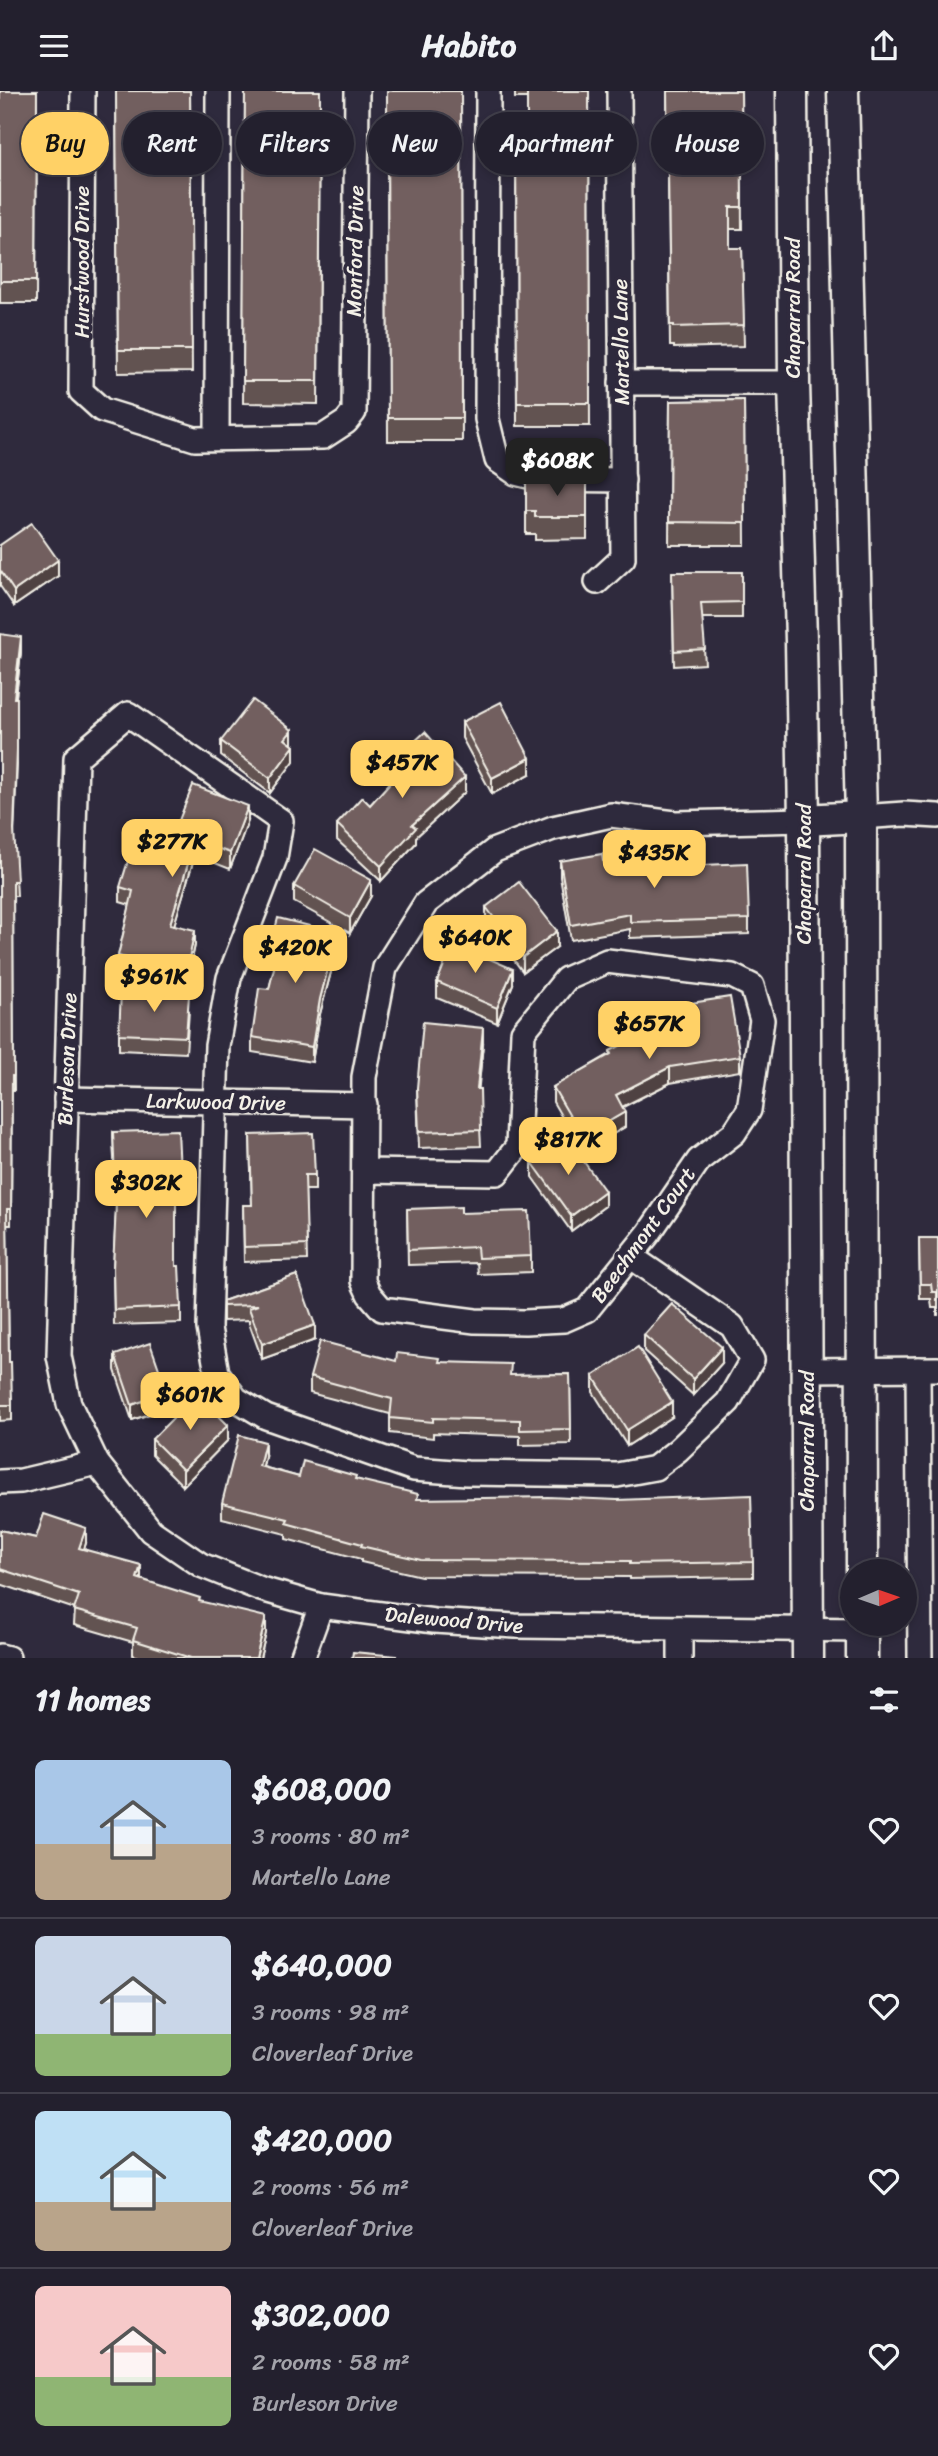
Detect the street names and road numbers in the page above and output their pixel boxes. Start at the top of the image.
street label: Monford Drive [335,185,375,317]
street label: Hurstwood Drive [63,186,101,338]
street label: Chaparral Road [774,236,812,378]
street label: Martello Lane [601,278,641,406]
street label: Chaparral Road [785,802,823,944]
street label: Burleson Drive [46,992,88,1126]
street label: Larkwood Drive [146,1082,286,1122]
street label: Beechmont Court [580,1158,706,1312]
street label: Chaparral Road [788,1369,826,1511]
street label: Dalewood Drive [383,1595,525,1645]

